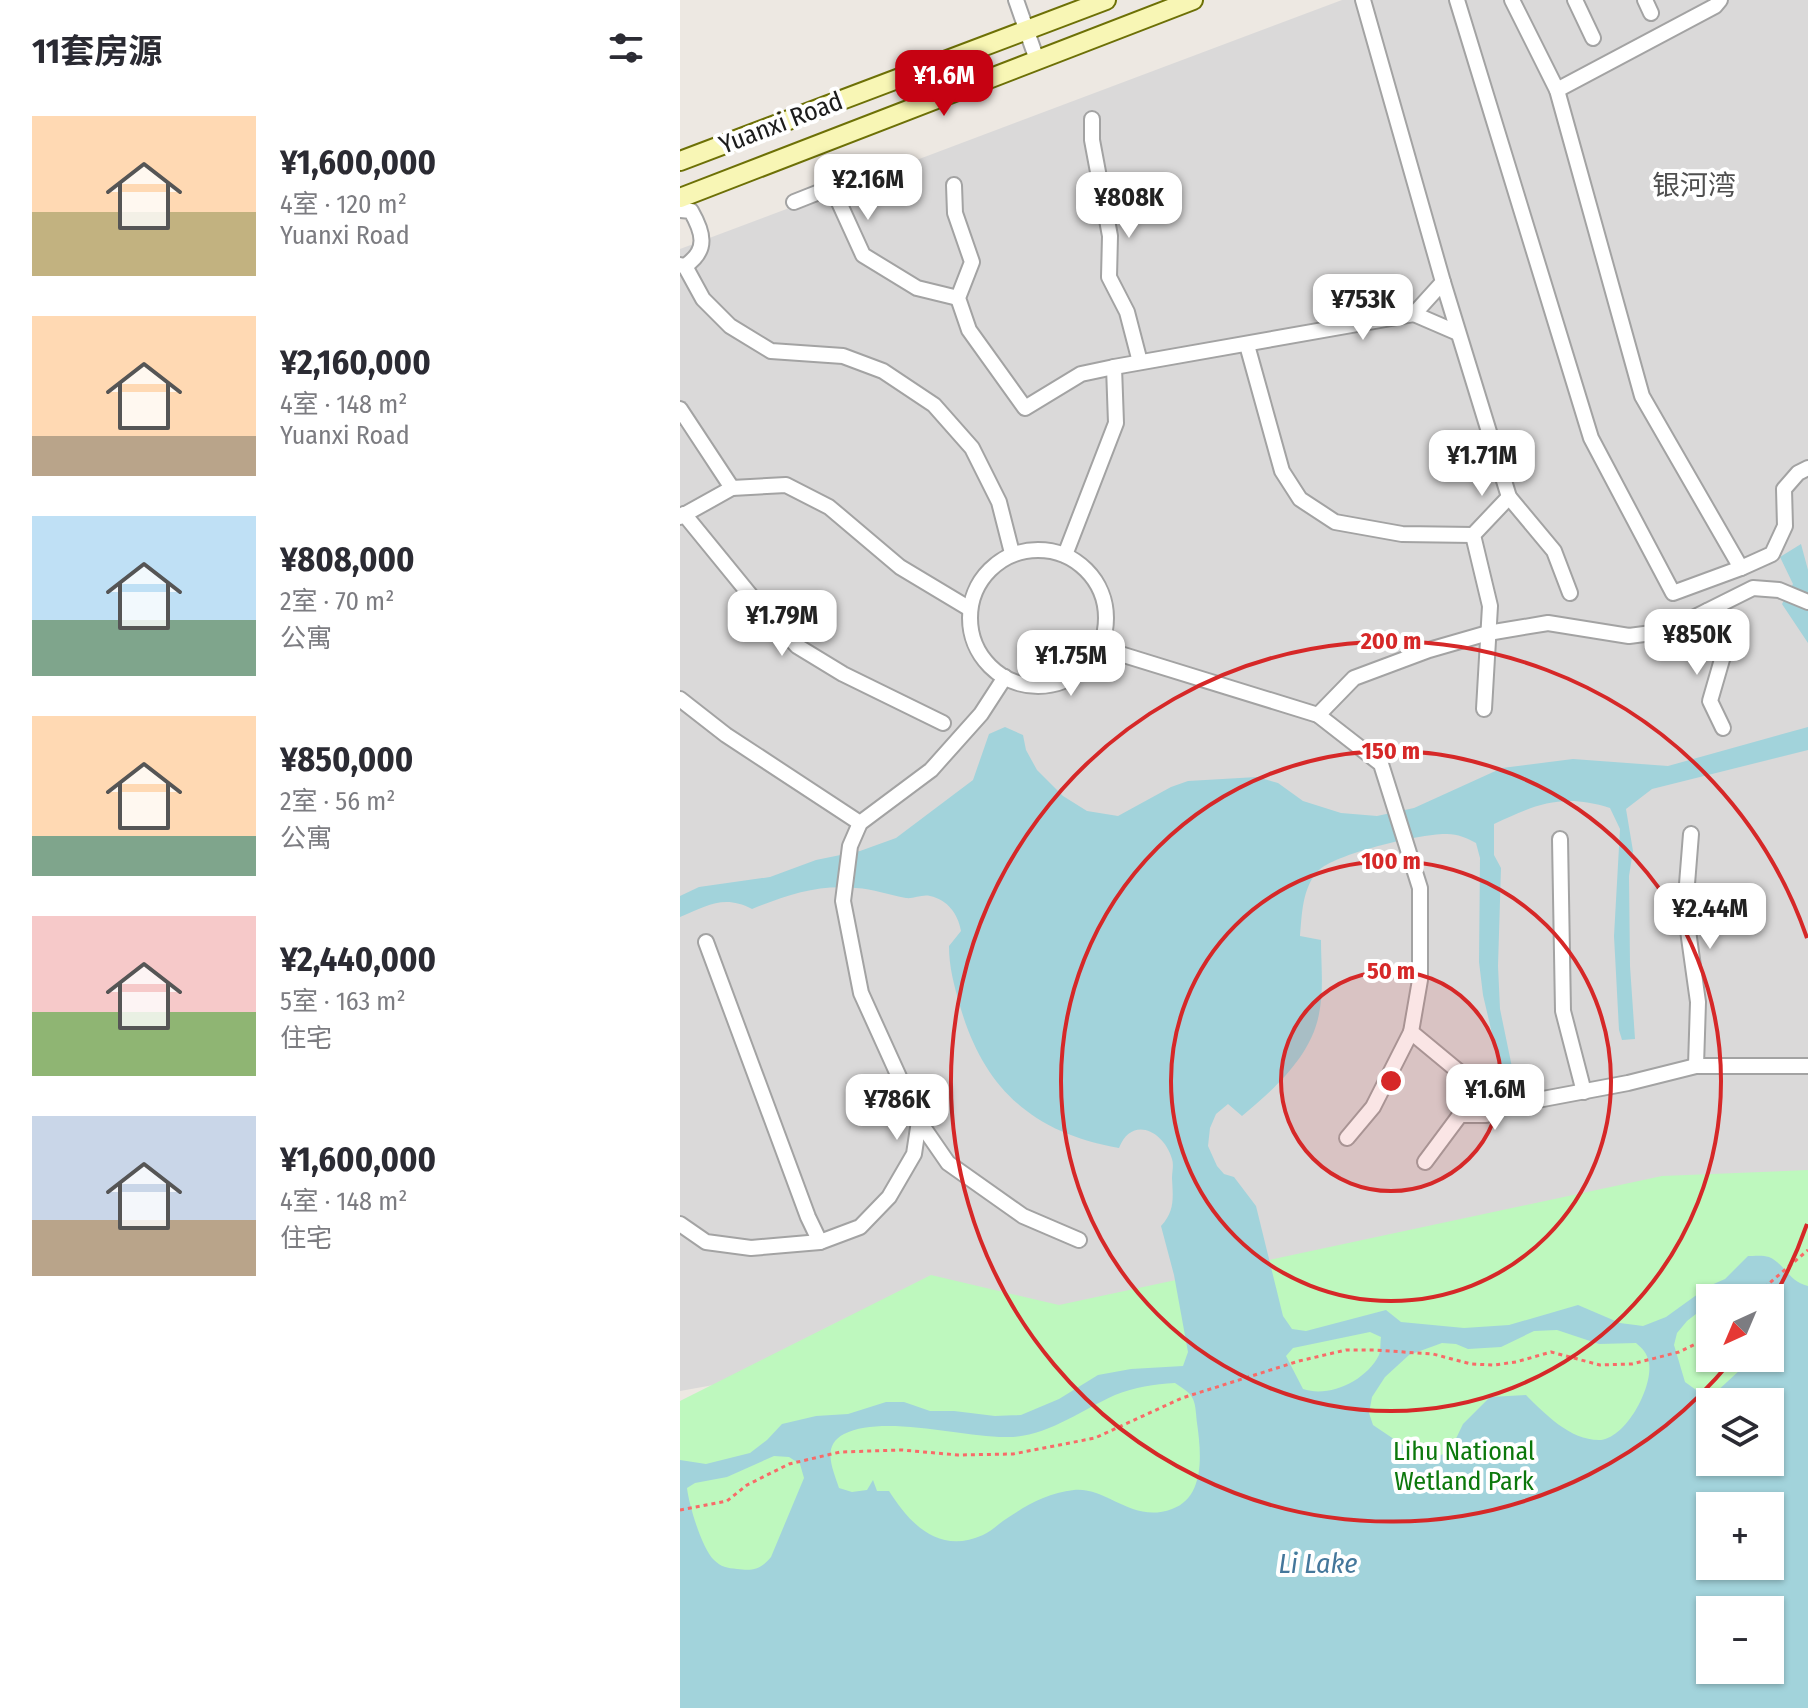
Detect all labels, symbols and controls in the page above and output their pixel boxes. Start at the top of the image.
icon: filters [604,26,648,70]
text: 11套房源 [32,31,162,72]
pin: ¥1.6M [888,50,1000,118]
text: ¥1.6M [913,60,975,91]
street label: Yuanxi Road [715,85,847,161]
text: ¥1,600,000 [280,142,436,183]
icon: home [96,148,192,244]
pin: ¥2.16M [803,154,933,222]
text: ¥2.16M [832,164,904,195]
district label: 银河湾 [1652,169,1736,202]
pin: ¥808K [1073,172,1185,240]
text: ¥808K [1094,182,1164,213]
text: 4室 · 120 m² [280,189,407,220]
text: Yuanxi Road [280,220,410,251]
pin: ¥753K [1307,274,1419,342]
text: ¥753K [1331,284,1395,315]
text: ¥2,160,000 [280,342,431,383]
icon: home [96,348,192,444]
text: 4室 · 148 m² [280,389,407,420]
text: Yuanxi Road [280,420,410,451]
pin: ¥1.71M [1417,430,1547,498]
text: ¥1.71M [1447,440,1517,471]
text: ¥808,000 [280,539,415,580]
icon: home [96,548,192,644]
text: 2室 · 70 m² [280,586,394,617]
pin: ¥1.79M [717,590,847,658]
text: ¥1.79M [746,600,818,631]
pin: ¥850K [1641,609,1753,677]
text: ¥850K [1663,619,1731,650]
text: 公寓 [280,623,332,654]
text: 200 m [1360,627,1421,655]
pin: ¥1.75M [1006,630,1136,698]
text: ¥1.75M [1035,640,1107,671]
text: 150 m [1362,737,1420,765]
text: ¥850,000 [280,739,413,780]
icon: home [96,748,192,844]
text: 2室 · 56 m² [280,786,395,817]
text: 公寓 [280,823,332,854]
text: 100 m [1361,847,1421,875]
pin: ¥2.44M [1645,883,1775,951]
text: ¥2.44M [1672,893,1748,924]
text: ¥2,440,000 [280,939,436,980]
icon: home [96,948,192,1044]
text: 50 m [1367,957,1415,985]
text: 5室 · 163 m² [280,986,406,1017]
text: 住宅 [280,1023,332,1054]
pin: ¥1.6M [1439,1064,1551,1132]
centre of rings [1377,1067,1405,1095]
pin: ¥786K [841,1074,953,1142]
text: ¥1.6M [1464,1074,1526,1105]
text: ¥786K [864,1084,930,1115]
text: ¥1,600,000 [280,1139,436,1180]
icon: home [96,1148,192,1244]
text: 4室 · 148 m² [280,1186,407,1217]
text: 住宅 [280,1223,332,1254]
north arrow [1696,1284,1784,1372]
map controls [1696,1284,1784,1684]
button: layers [1696,1388,1784,1476]
park label: Lihu National Wetland Park [1393,1436,1535,1497]
button: + [1696,1492,1784,1580]
water label: Li Lake [1278,1547,1358,1580]
button: − [1696,1596,1784,1684]

